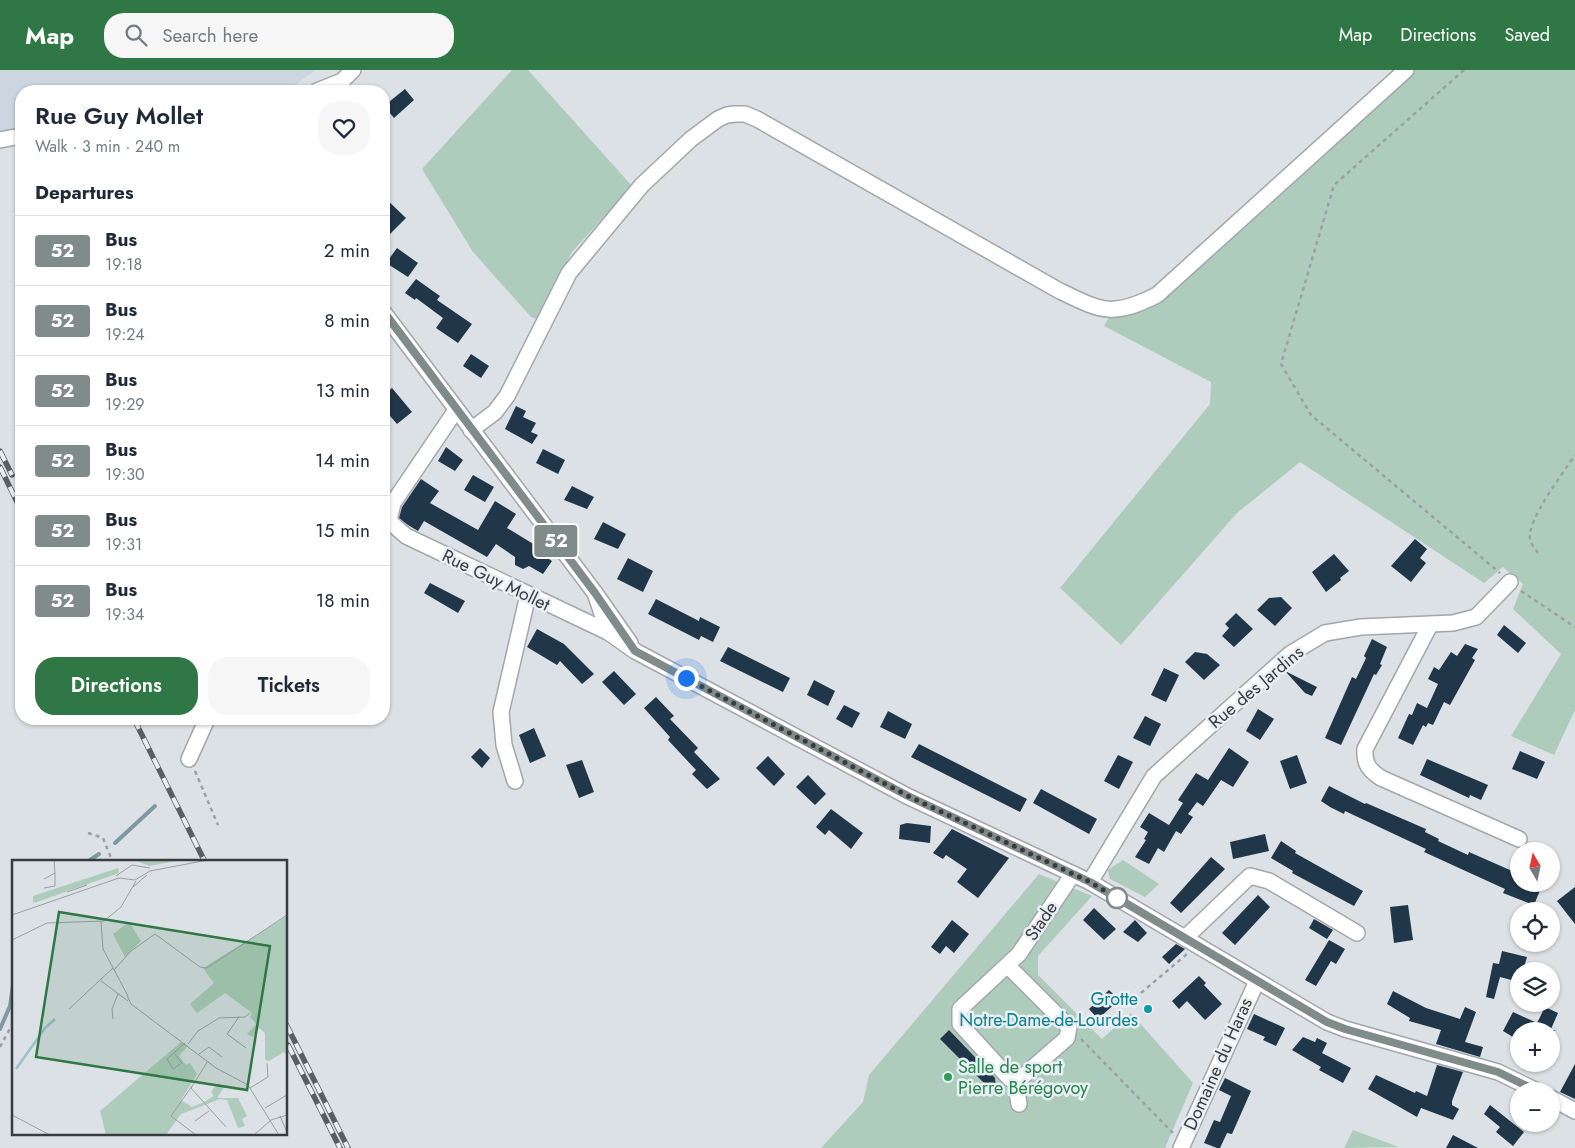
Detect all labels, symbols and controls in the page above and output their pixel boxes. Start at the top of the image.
search box [104,13,454,58]
text: Map [25,18,74,53]
icon: search [122,21,150,49]
text: Search here [162,22,258,49]
text: Map [1339,22,1372,48]
text: Directions [1400,22,1476,48]
text: Saved [1504,22,1550,48]
text: Rue Guy Mollet [35,98,203,133]
button: heart [318,102,370,154]
text: Walk · 3 min · 240 m [35,135,180,158]
text: Departures [35,179,134,206]
text: Bus [105,226,137,253]
text: 2 min [324,237,370,264]
text: 52 [51,238,74,264]
text: 19:18 [105,253,142,276]
text: Bus [105,296,137,323]
text: 8 min [324,307,370,334]
text: 52 [51,308,74,334]
text: 19:24 [105,323,145,346]
text: Bus [105,366,137,393]
text: 13 min [316,377,370,404]
text: 52 [51,378,74,404]
text: 19:29 [105,393,145,416]
text: Bus [105,436,137,463]
text: 14 min [315,447,370,474]
text: 52 [51,448,74,474]
text: 19:30 [105,463,145,486]
text: Bus [105,506,137,533]
text: 15 min [315,517,370,544]
text: 52 [51,518,74,544]
line badge: 52 [534,525,578,557]
text: 52 [544,528,568,554]
text: 19:31 [105,533,142,556]
street label: Rue Guy Mollet [438,543,555,618]
text: Bus [105,576,137,603]
text: 18 min [316,587,370,614]
text: 52 [51,588,74,614]
text: 19:34 [105,603,144,626]
street label: Rue des Jardins [1203,639,1309,735]
button: Directions [35,657,198,715]
button: Tickets [208,657,370,715]
your location [674,666,699,691]
north arrow [1510,842,1560,892]
map controls [1510,842,1560,1132]
inset map [12,860,288,1136]
unlabelled marker [1106,887,1128,909]
street label: Stade [1018,896,1064,946]
button: locate [1510,902,1560,952]
button: layers [1510,962,1560,1012]
place label: Grotte Notre-Dame-de-Lourdes [959,986,1138,1033]
street label: Domaine du Haras [1177,994,1259,1134]
marker: Grotte Notre-Dame-de-Lourdes [1142,1003,1154,1015]
button: + [1510,1022,1560,1072]
place label: Salle de sport Pierre Bérégovoy [958,1054,1088,1101]
marker: Salle de sport Pierre Bérégovoy [942,1071,954,1083]
button: − [1510,1082,1560,1132]

